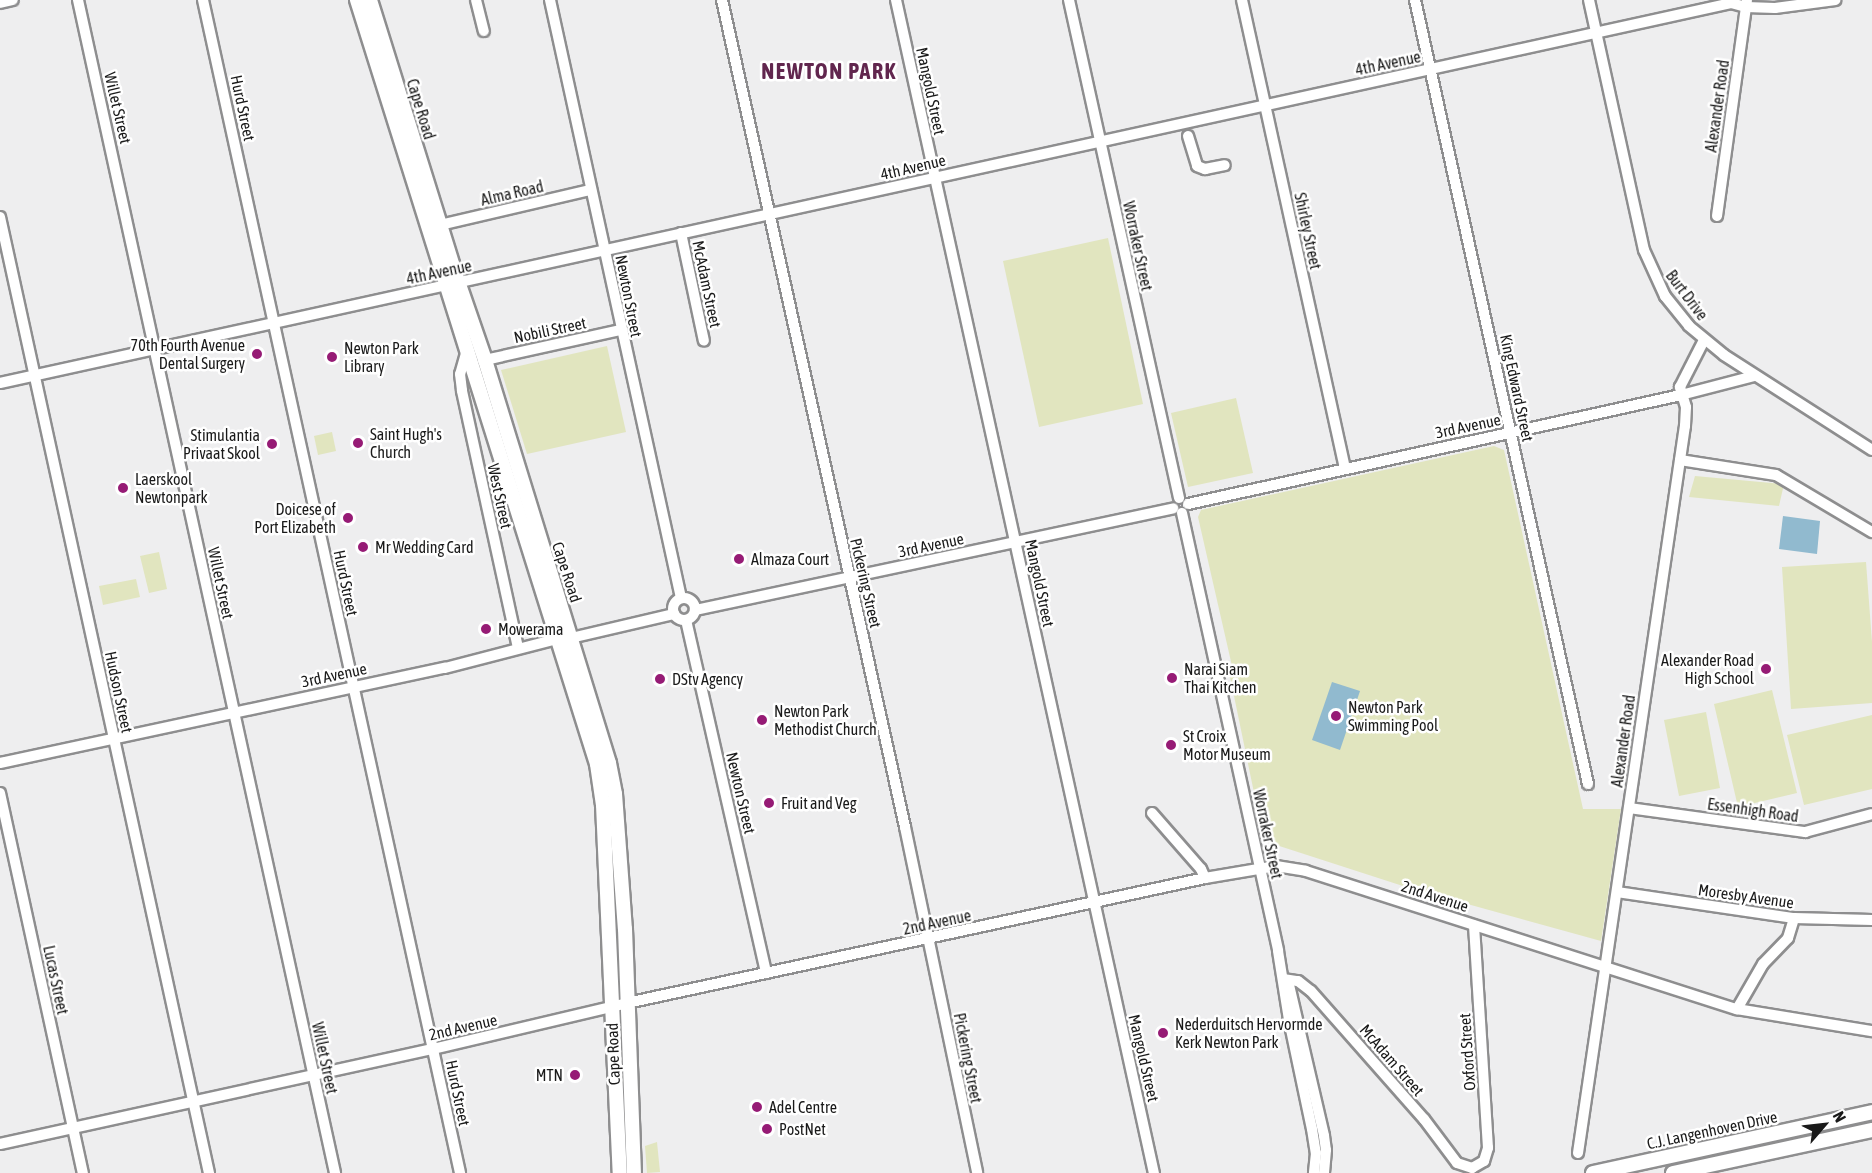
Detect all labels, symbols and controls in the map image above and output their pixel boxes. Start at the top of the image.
street label: Mangold Street [912,45,950,137]
street label: 4th Avenue [1354,47,1422,79]
district label: NEWTON PARK [761,59,897,85]
street label: Alexander Road [1701,59,1733,153]
street label: Willet Street [100,70,136,146]
street label: Hurd Street [227,73,259,143]
street label: Cape Road [403,76,439,142]
street label: 4th Avenue [879,150,947,184]
street label: Alma Road [479,176,545,210]
street label: Shirley Street [1291,191,1325,271]
street label: Worraker Street [1119,199,1157,293]
street label: McAdam Street [688,239,726,329]
street label: Newton Street [612,253,646,339]
street label: 4th Avenue [405,256,473,288]
street label: Burt Drive [1662,266,1712,324]
street label: Nobili Street [512,313,588,347]
street label: King Edward Street [1496,333,1538,443]
place label: 70th Fourth Avenue Dental Surgery [131,335,245,373]
place label: Newton Park Library [344,338,419,376]
marker: 70th Fourth Avenue Dental Surgery [250,347,264,361]
marker: Newton Park Library [325,350,339,364]
street label: 3rd Avenue [1434,410,1502,442]
place label: Saint Hugh's Church [370,424,442,462]
place label: Stimulantia Privaat Skool [183,425,260,463]
marker: Saint Hugh's Church [351,436,365,450]
marker: Stimulantia Privaat Skool [265,437,279,451]
street label: West Street [484,462,516,530]
place label: Laerskool Newtonpark [135,469,208,507]
marker: Laerskool Newtonpark [116,481,130,495]
place label: Doicese of Port Elizabeth [254,499,336,537]
marker: Doicese of Port Elizabeth [341,511,355,525]
street label: 3rd Avenue [897,529,965,561]
street label: Pickering Street [846,536,886,630]
place label: Mr Wedding Card [375,537,474,557]
street label: Mangold Street [1021,537,1059,629]
street label: Cape Road [548,539,586,605]
marker: Mr Wedding Card [356,540,370,554]
street label: Willet Street [204,545,238,621]
street label: Hurd Street [330,548,362,618]
place label: Almaza Court [751,549,829,569]
marker: Almaza Court [732,552,746,566]
place label: Mowerama [498,619,564,639]
marker: Mowerama [479,622,493,636]
street label: Hudson Street [101,649,137,735]
place label: Alexander Road High School [1661,650,1754,688]
street label: 3rd Avenue [300,659,368,691]
place label: Narai Siam Thai Kitchen [1184,659,1256,697]
marker: Alexander Road High School [1759,662,1773,676]
place label: DStv Agency [672,669,743,689]
marker: Narai Siam Thai Kitchen [1165,671,1179,685]
marker: DStv Agency [653,672,667,686]
street label: Alexander Road [1607,694,1639,788]
place label: Newton Park Swimming Pool [1348,697,1438,735]
place label: Newton Park Methodist Church [774,701,877,739]
marker: Newton Park Swimming Pool [1329,709,1343,723]
marker: Newton Park Methodist Church [755,713,769,727]
place label: St Croix Motor Museum [1183,726,1271,764]
marker: St Croix Motor Museum [1164,738,1178,752]
street label: Newton Street [722,750,760,836]
street label: Worraker Street [1249,787,1287,881]
place label: Fruit and Veg [781,793,857,813]
street label: Essenhigh Road [1706,794,1800,826]
marker: Fruit and Veg [762,796,776,810]
street label: 2nd Avenue [1399,876,1471,916]
street label: Moresby Avenue [1697,880,1795,912]
street label: 2nd Avenue [901,905,973,939]
street label: Lucas Street [39,944,73,1016]
street label: 2nd Avenue [427,1010,499,1044]
street label: Pickering Street [950,1011,986,1105]
street label: Mangold Street [1125,1013,1163,1103]
street label: Oxford Street [1455,1013,1479,1091]
place label: Nederduitsch Hervormde Kerk Newton Park [1175,1014,1323,1052]
street label: Willet Street [308,1020,342,1096]
street label: McAdam Street [1356,1020,1428,1100]
street label: Cape Road [602,1023,624,1085]
marker: Nederduitsch Hervormde Kerk Newton Park [1156,1026,1170,1040]
street label: Hurd Street [442,1058,474,1128]
place label: MTN [536,1065,563,1085]
marker: MTN [568,1068,582,1082]
north arrow [1794,1095,1854,1155]
place label: Adel Centre [769,1097,837,1117]
marker: Adel Centre [750,1100,764,1114]
street label: C.J. Langenhoven Drive [1645,1107,1779,1153]
text: N [1830,1108,1850,1125]
place label: PostNet [779,1119,826,1139]
marker: PostNet [760,1122,774,1136]

